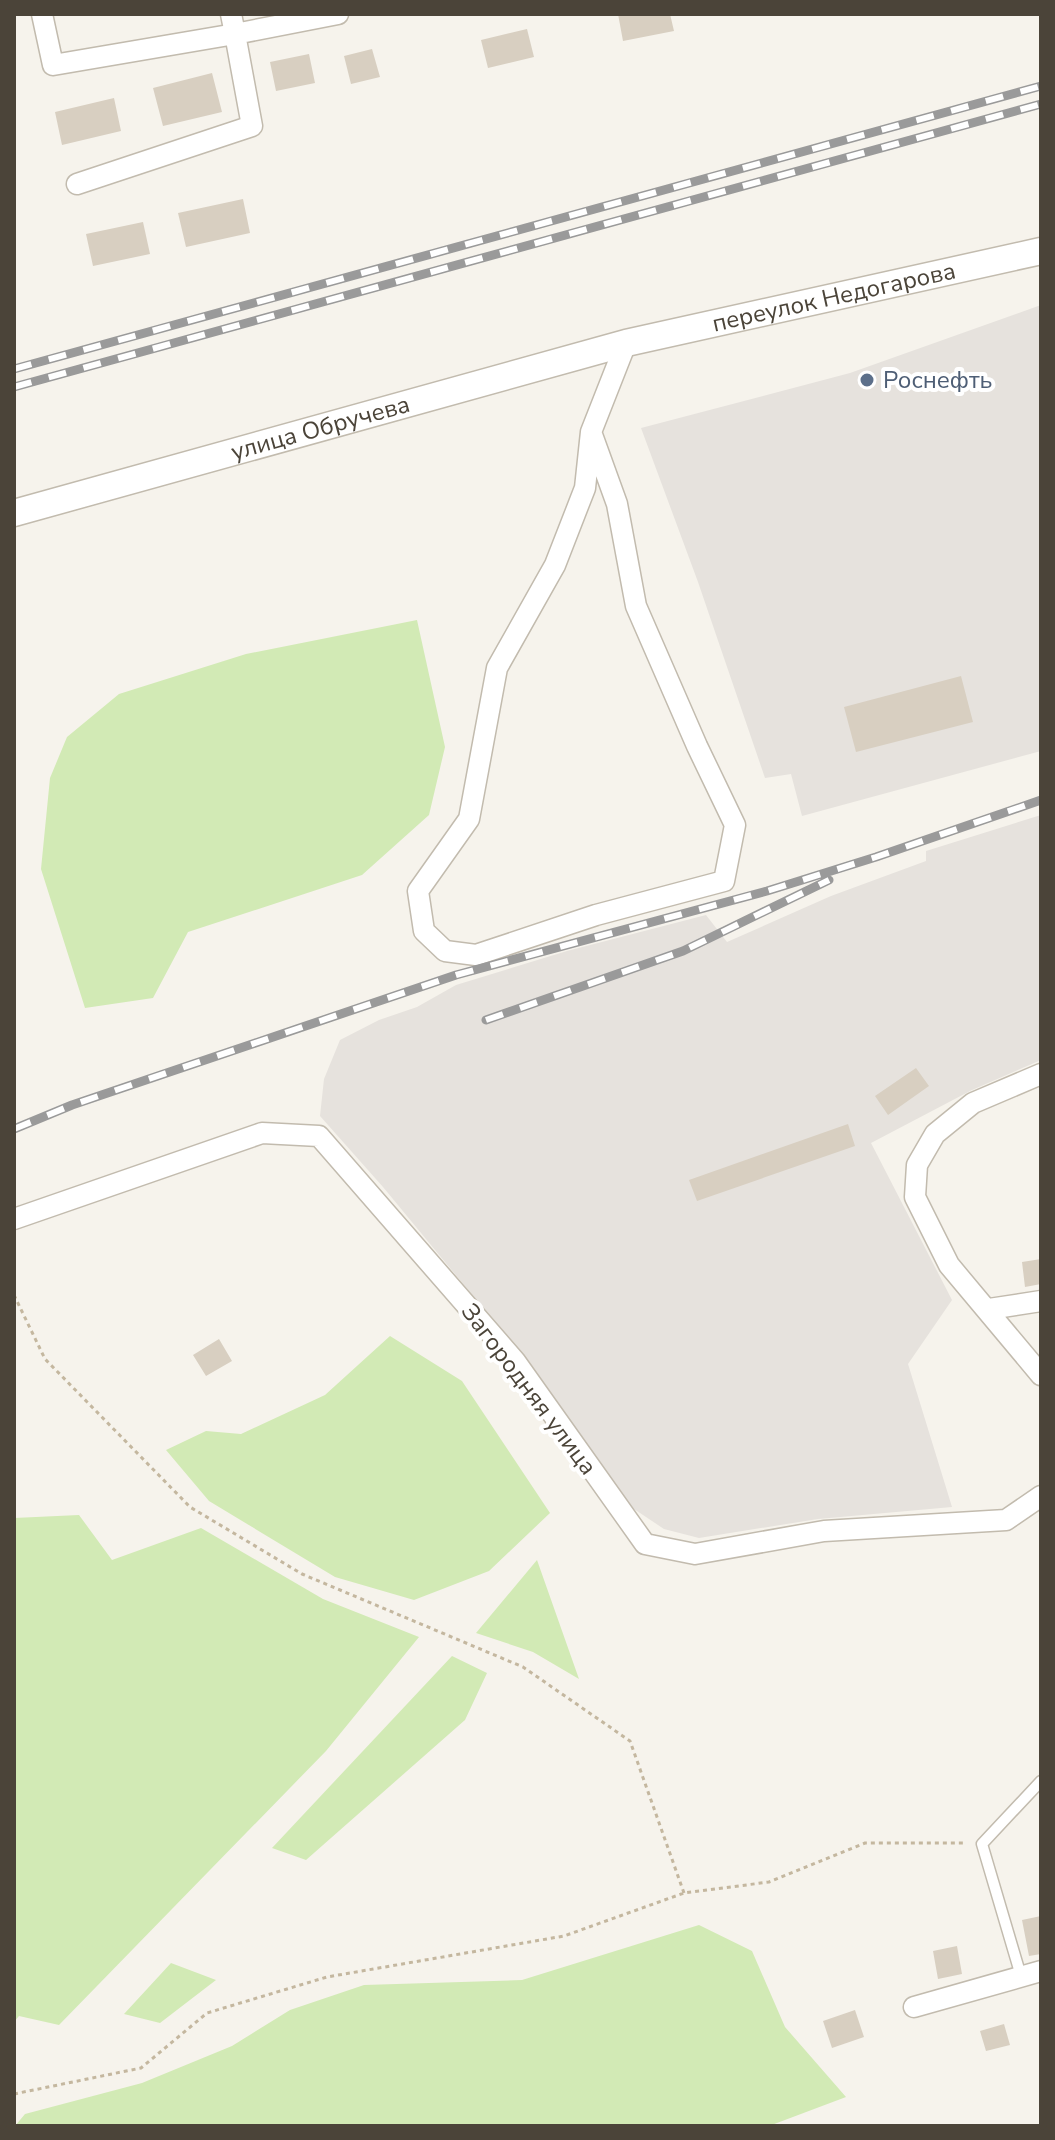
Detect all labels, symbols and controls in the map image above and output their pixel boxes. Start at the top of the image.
street label: переулок Недогарова [709,254,959,339]
place label: Роснефть [883,364,992,396]
marker: Роснефть [858,371,876,389]
street label: улица Обручева [227,388,413,468]
street label: Загородняя улица [454,1297,604,1481]

